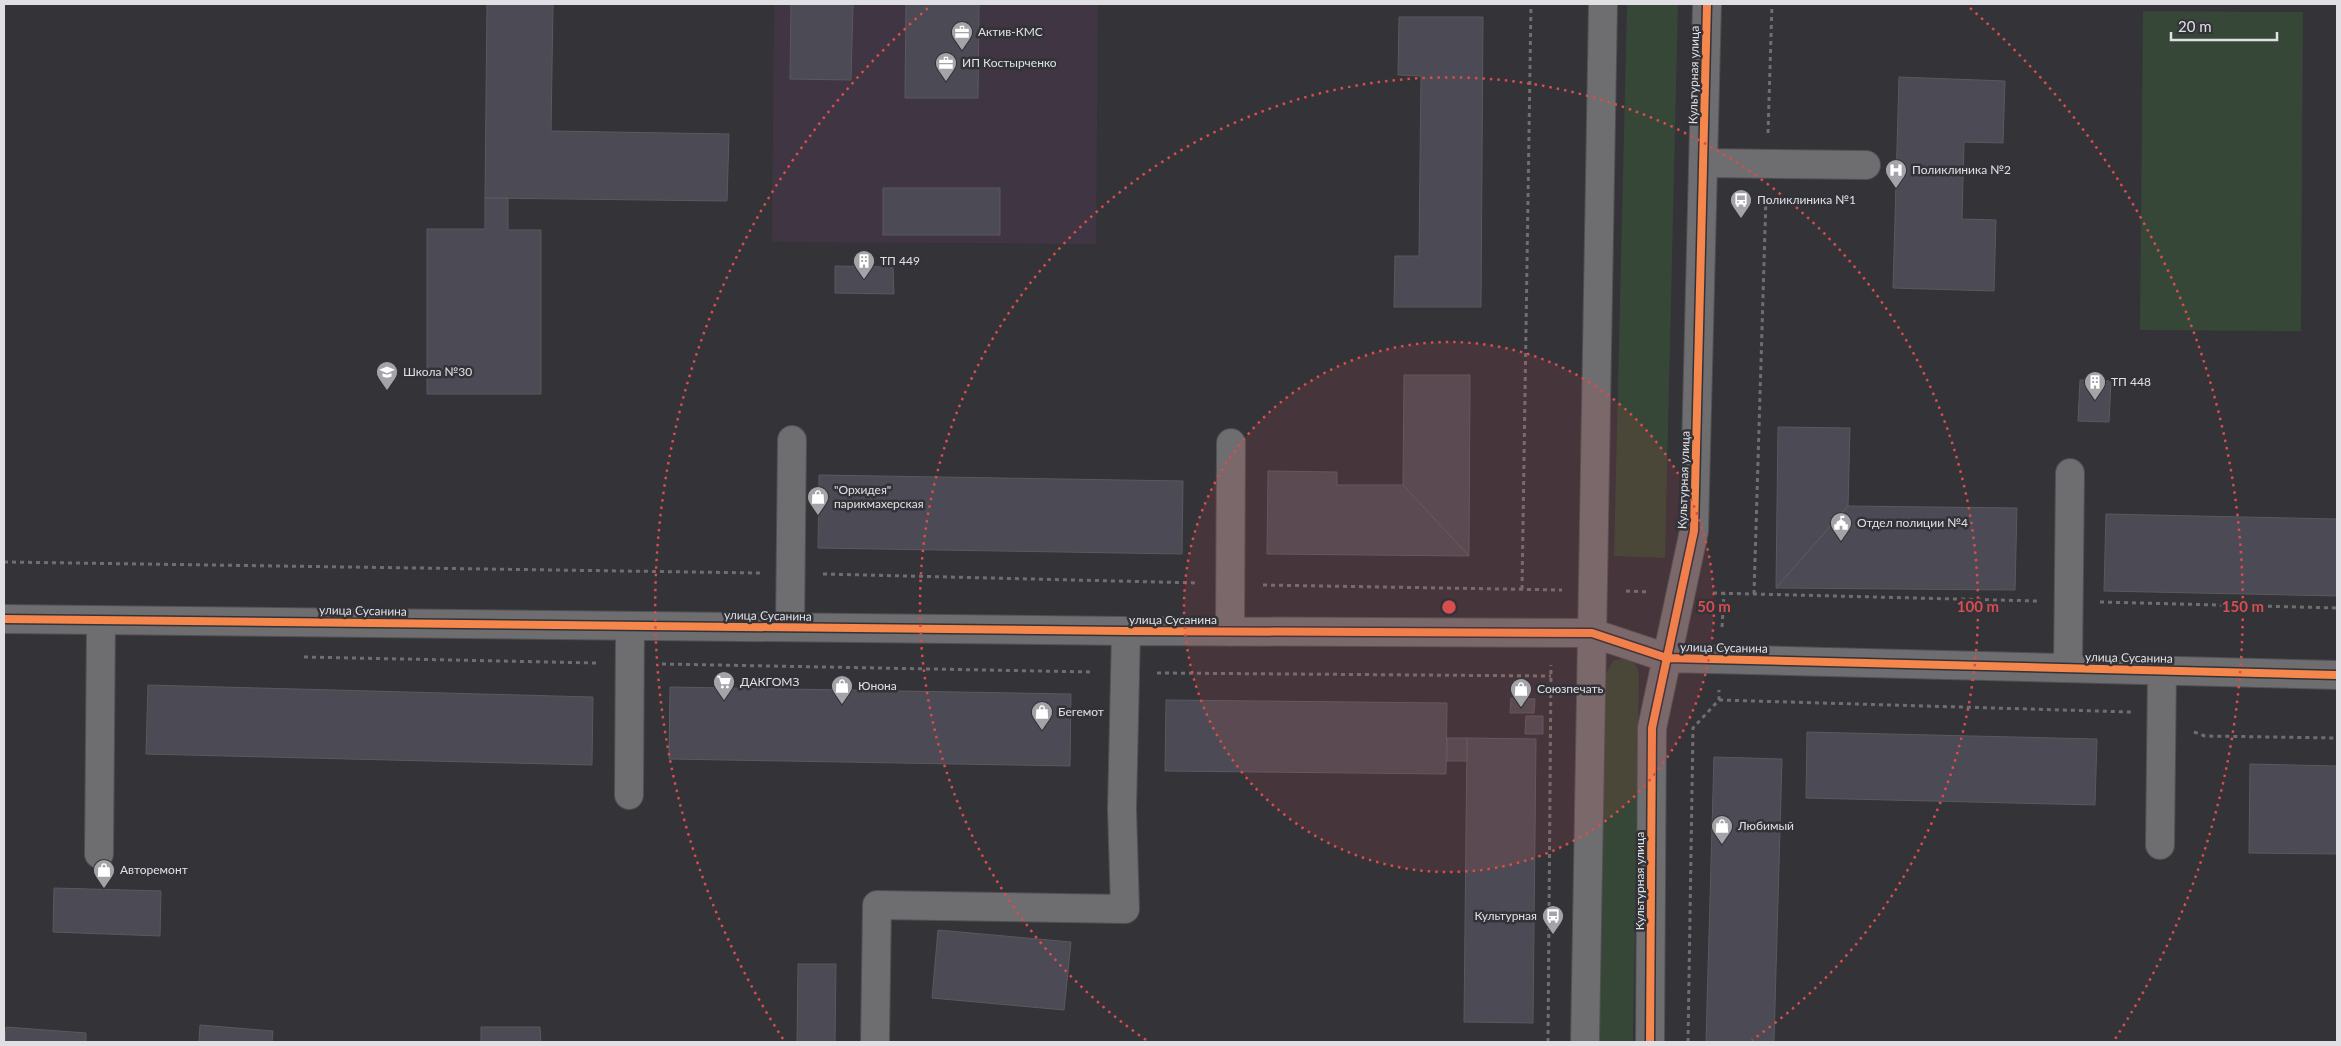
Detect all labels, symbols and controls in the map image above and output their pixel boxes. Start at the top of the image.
scale bar [2171,10,2277,42]
text: 20 m [2178,17,2212,35]
office icon: Актив-КМС [950,20,974,51]
place label: Актив-КМС [978,24,1043,39]
street label: Культурная улица [1685,26,1702,124]
office icon: ИП Костырченко [934,51,958,82]
place label: ИП Костырченко [962,55,1057,70]
hospital icon: Поликлиника №2 [1884,158,1908,189]
place label: Поликлиника №2 [1912,162,2011,177]
bus stop icon: Поликлиника №1 [1729,188,1753,219]
place label: Поликлиника №1 [1757,192,1856,207]
building icon: ТП 449 [852,249,876,280]
place label: ТП 449 [880,253,920,268]
school or university icon: Школа №30 [375,360,399,391]
place label: Школа №30 [403,364,472,379]
building icon: ТП 448 [2083,370,2107,401]
place label: ТП 448 [2111,374,2151,389]
street label: Культурная улица [1674,430,1693,529]
place label: "Орхидея" парикмахерская [834,482,924,511]
shop icon: "Орхидея" парикмахерская [806,485,830,516]
public building icon: Отдел полиции №4 [1829,511,1853,542]
place label: Отдел полиции №4 [1857,515,1968,530]
text: 50 m [1697,597,1731,615]
text: 100 m [1957,597,1999,615]
text: 150 m [2222,597,2264,615]
centre of rings [1440,598,1458,616]
street label: улица Сусанина [319,602,407,619]
street label: улица Сусанина [724,607,812,624]
street label: улица Сусанина [1129,612,1217,627]
street label: улица Сусанина [1680,639,1768,656]
street label: улица Сусанина [2085,649,2173,666]
supermarket icon: ДАКГОМЗ [712,670,736,701]
place label: ДАКГОМЗ [740,674,799,689]
shop icon: Юнона [830,674,854,705]
shop icon: Союзпечать [1509,677,1533,708]
place label: Юнона [858,678,897,693]
place label: Союзпечать [1537,681,1604,696]
shop icon: Бегемот [1030,700,1054,731]
place label: Бегемот [1058,704,1104,719]
shop icon: Любимый [1710,814,1734,845]
place label: Любимый [1737,818,1794,833]
street label: Культурная улица [1632,832,1647,930]
shop icon: Авторемонт [92,858,116,889]
place label: Авторемонт [120,862,188,877]
bus stop icon: Культурная [1541,904,1565,935]
place label: Культурная [1474,908,1537,923]

